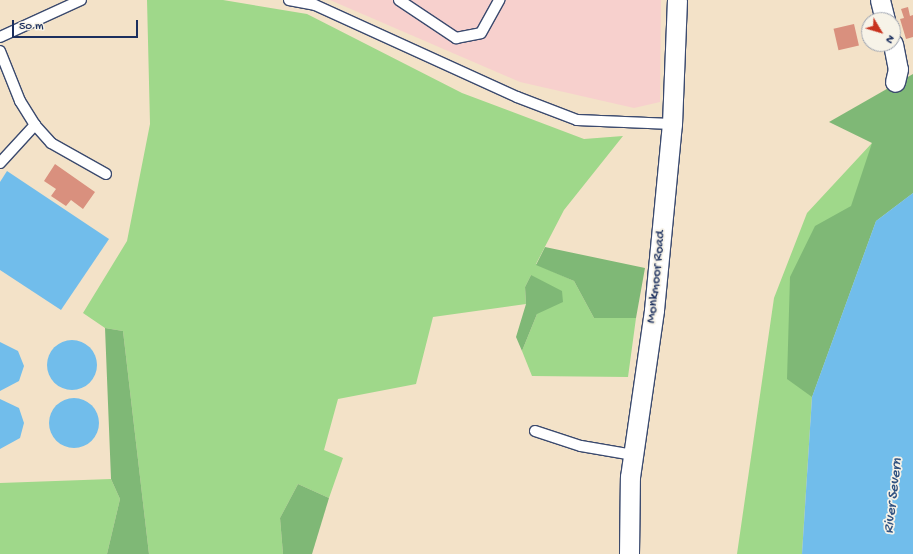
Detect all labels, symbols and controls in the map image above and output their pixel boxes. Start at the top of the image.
scale bar [14,12,140,38]
north arrow [861,12,901,52]
text: 50 m [19,20,44,34]
text: N [883,32,897,45]
street label: Monkmoor Road [644,230,670,324]
water label: River Severn [880,457,908,535]

